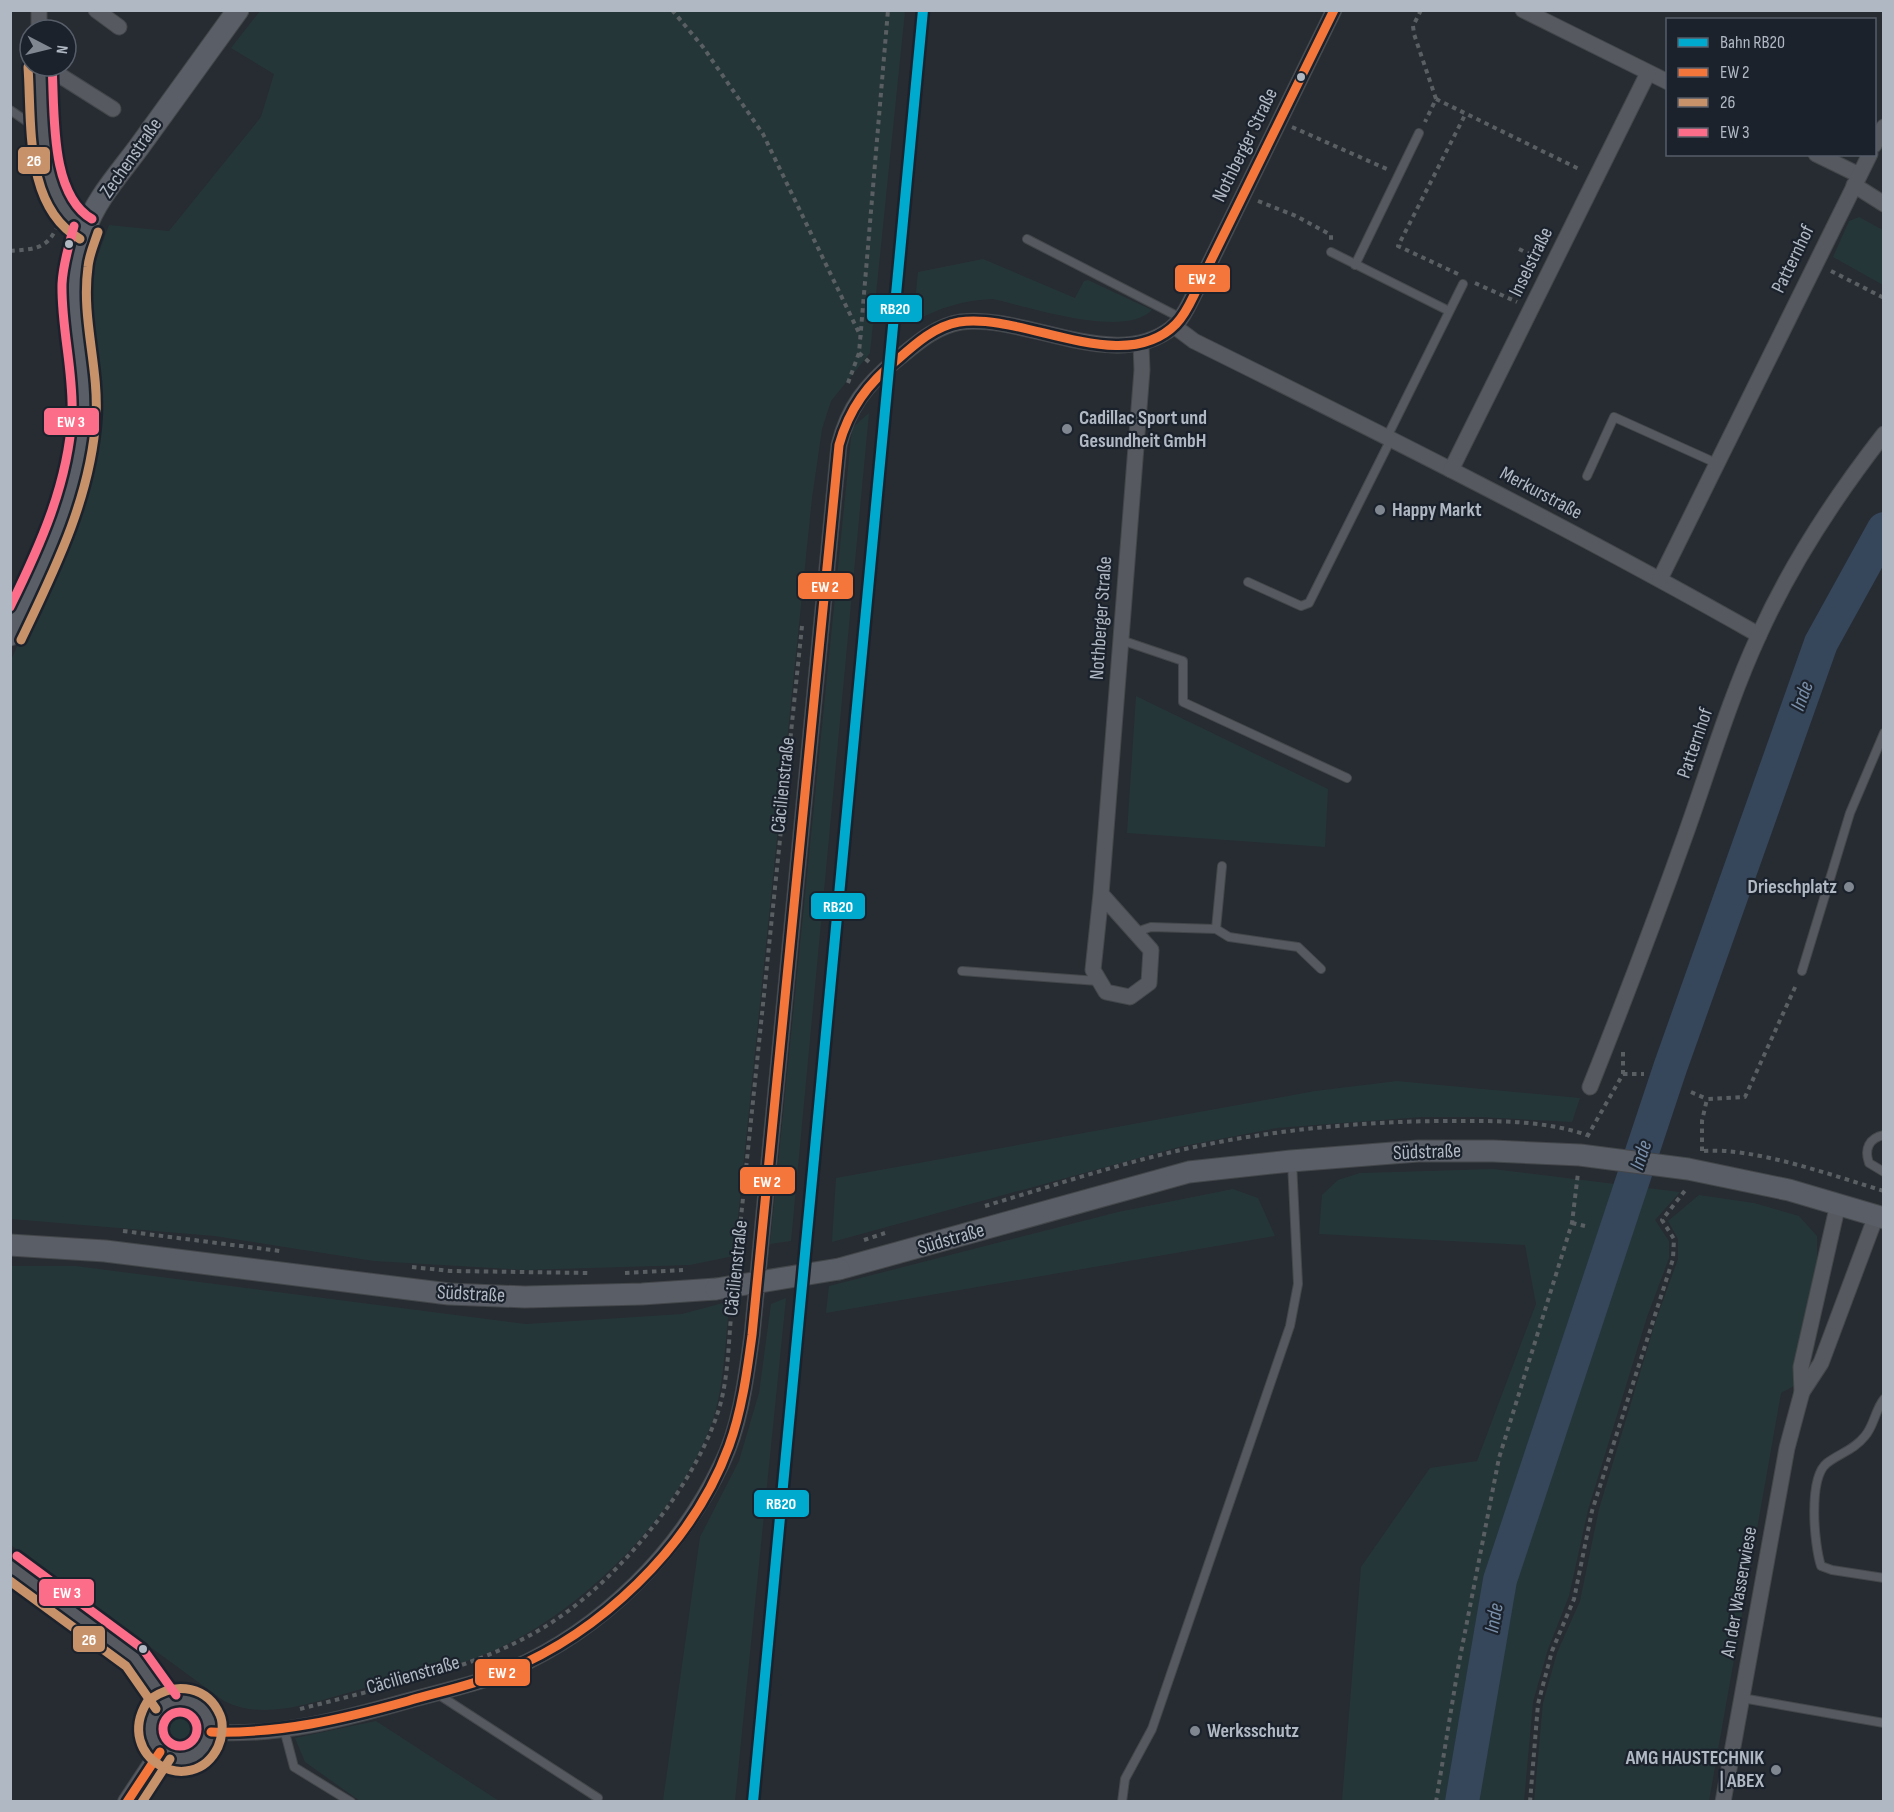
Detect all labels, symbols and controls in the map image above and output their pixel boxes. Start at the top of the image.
north arrow [18,18,78,78]
legend [1666,18,1876,156]
text: Bahn RB20 [1720,32,1785,53]
text: N [51,44,71,55]
text: EW 2 [1720,62,1749,83]
unlabelled marker [1295,71,1307,83]
street label: Nothberger Straße [1207,84,1283,206]
text: 26 [1720,92,1735,113]
street label: Zechenstraße [95,113,167,203]
text: EW 3 [1720,122,1750,143]
line badge: 26 [17,146,51,175]
text: 26 [27,152,41,171]
street label: Patternhof [1766,221,1820,297]
street label: Inselstraße [1504,223,1558,301]
unlabelled marker [63,238,75,250]
line badge: EW 2 [1174,264,1231,293]
text: EW 2 [1188,270,1216,289]
line badge: RB20 [866,294,923,323]
text: RB20 [880,300,910,319]
place label: Cadillac Sport und Gesundheit GmbH [1079,406,1207,453]
line badge: EW 3 [43,407,100,436]
text: EW 3 [57,413,85,432]
marker: Cadillac Sport und Gesundheit GmbH [1060,422,1074,436]
street label: Merkurstraße [1496,461,1586,525]
place label: Happy Markt [1392,498,1482,522]
marker: Happy Markt [1373,503,1387,517]
street label: Nothberger Straße [1085,555,1117,681]
line badge: EW 2 [797,572,854,600]
text: EW 2 [811,578,839,597]
water label: Inde [1785,678,1819,714]
street label: Patternhof [1672,704,1718,781]
street label: Cäcilienstraße [766,736,800,834]
place label: Drieschplatz [1748,875,1837,899]
marker: Drieschplatz [1842,880,1856,894]
line badge: RB20 [810,892,866,920]
text: RB20 [823,898,853,917]
water label: Inde [1625,1137,1657,1173]
street label: Südstraße [1393,1139,1461,1165]
line badge: EW 2 [739,1166,796,1195]
text: EW 2 [753,1173,781,1192]
street label: Südstraße [915,1218,987,1260]
street label: Cäcilienstraße [719,1219,753,1317]
street label: Südstraße [436,1280,506,1308]
line badge: RB20 [753,1489,810,1518]
text: RB20 [766,1495,796,1514]
street label: An der Wasserwiese [1715,1525,1762,1660]
line badge: EW 3 [38,1578,95,1607]
text: EW 3 [53,1584,81,1603]
water label: Inde [1479,1601,1509,1635]
line badge: 26 [72,1625,106,1653]
text: 26 [82,1631,96,1650]
unlabelled marker [137,1643,149,1655]
street label: Cäcilienstraße [364,1650,462,1700]
line badge: EW 2 [474,1658,531,1687]
text: EW 2 [488,1664,516,1683]
place label: Werksschutz [1207,1719,1299,1743]
marker: Werksschutz [1188,1724,1202,1738]
place label: AMG HAUSTECHNIK | ABEX [1625,1746,1765,1793]
marker: AMG HAUSTECHNIK | ABEX [1769,1763,1783,1777]

